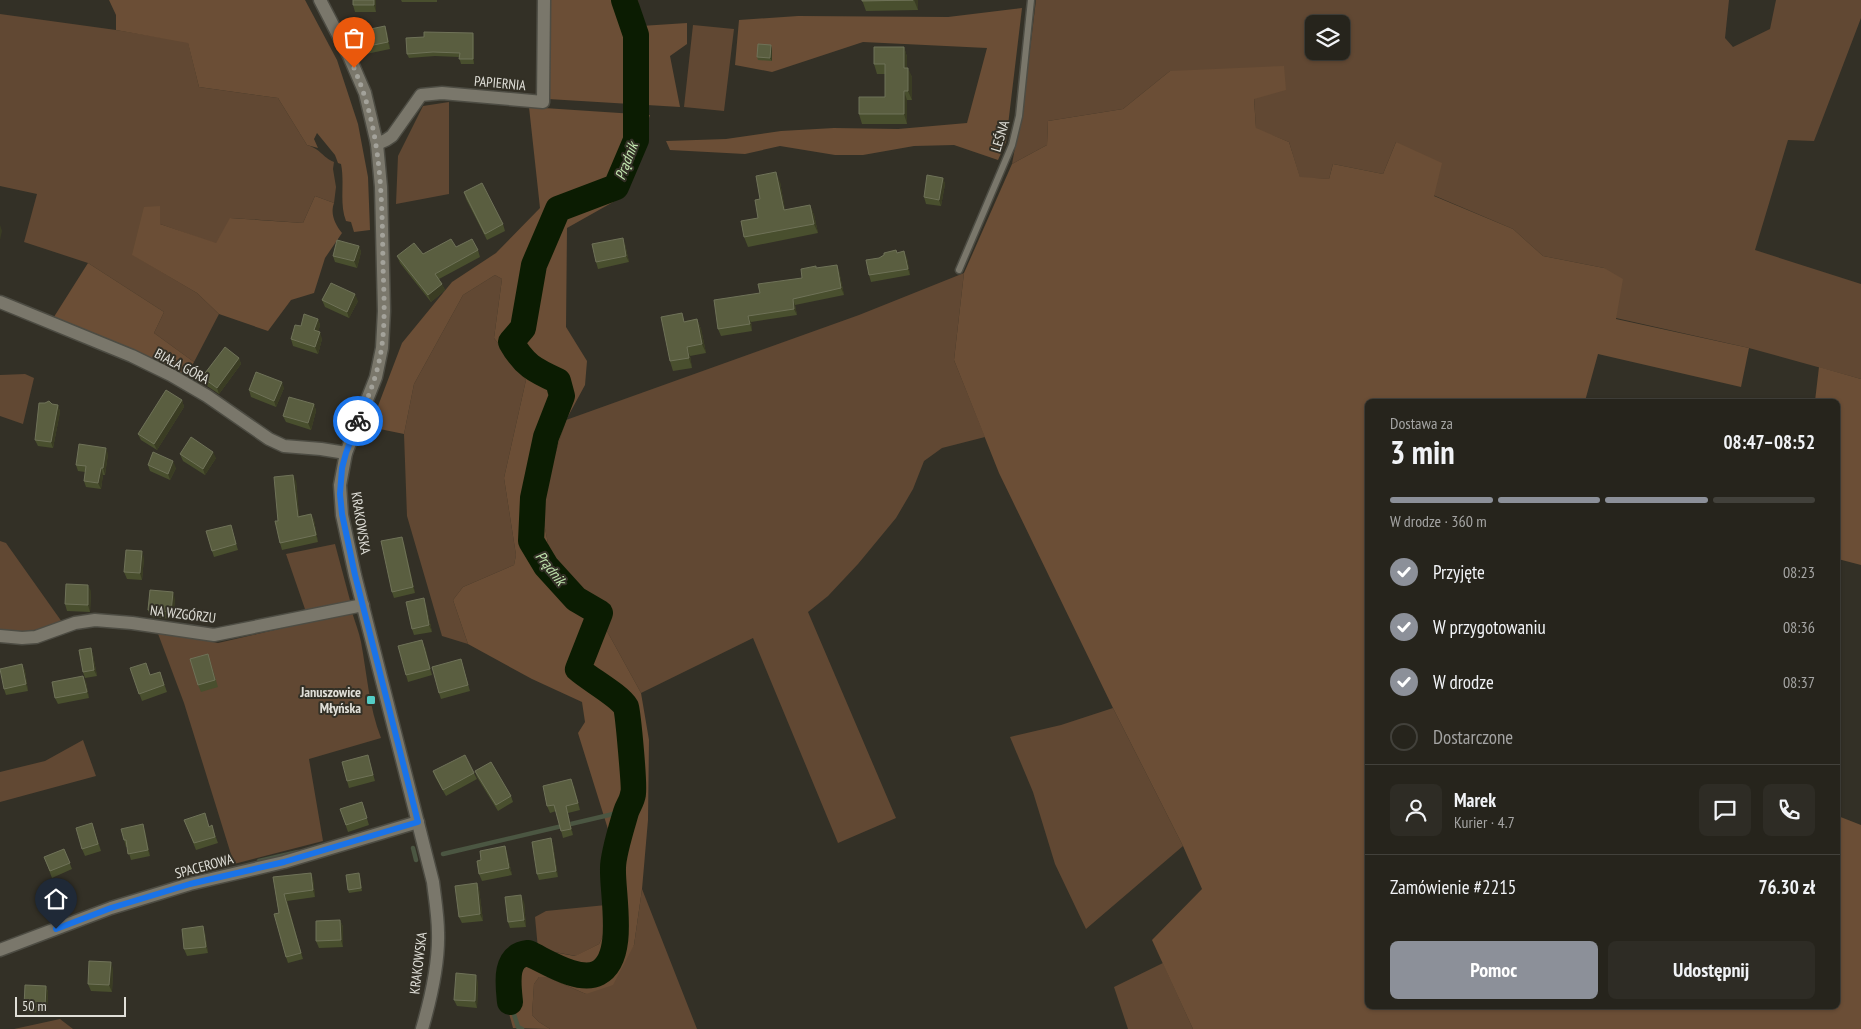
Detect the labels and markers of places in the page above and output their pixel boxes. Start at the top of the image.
pin [333,17,375,68]
place label: Januszowice Młyńska [299,683,361,717]
marker: Januszowice Młyńska [365,694,377,706]
pin [35,878,77,929]

